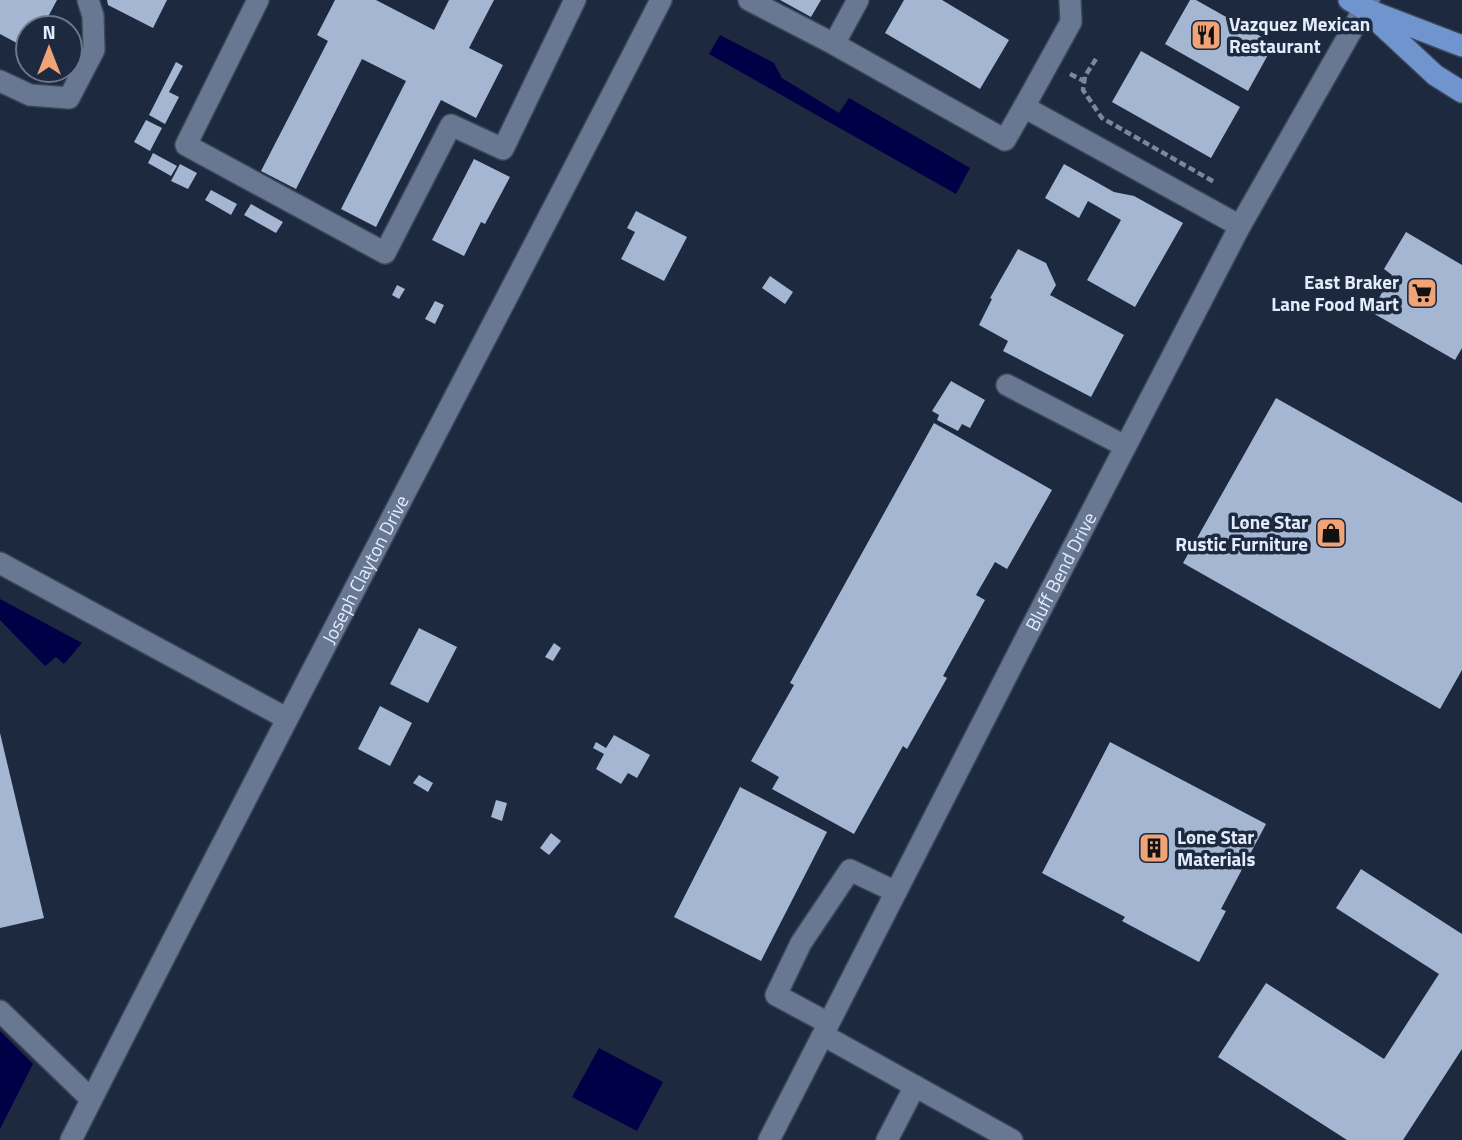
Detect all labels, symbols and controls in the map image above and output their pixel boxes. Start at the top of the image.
place label: Vazquez Mexican Restaurant [1229,9,1370,60]
north arrow [14,14,84,84]
text: N [42,17,56,46]
restaurant icon: Vazquez Mexican Restaurant [1189,18,1223,52]
place label: East Braker Lane Food Mart [1271,267,1399,318]
supermarket icon: East Braker Lane Food Mart [1405,276,1439,310]
street label: Joseph Clayton Drive [314,490,415,649]
street label: Bluff Bend Drive [1017,507,1103,636]
place label: Lone Star Rustic Furniture [1175,507,1308,558]
shop icon: Lone Star Rustic Furniture [1314,516,1348,550]
place label: Lone Star Materials [1177,822,1255,873]
building icon: Lone Star Materials [1137,831,1171,865]

